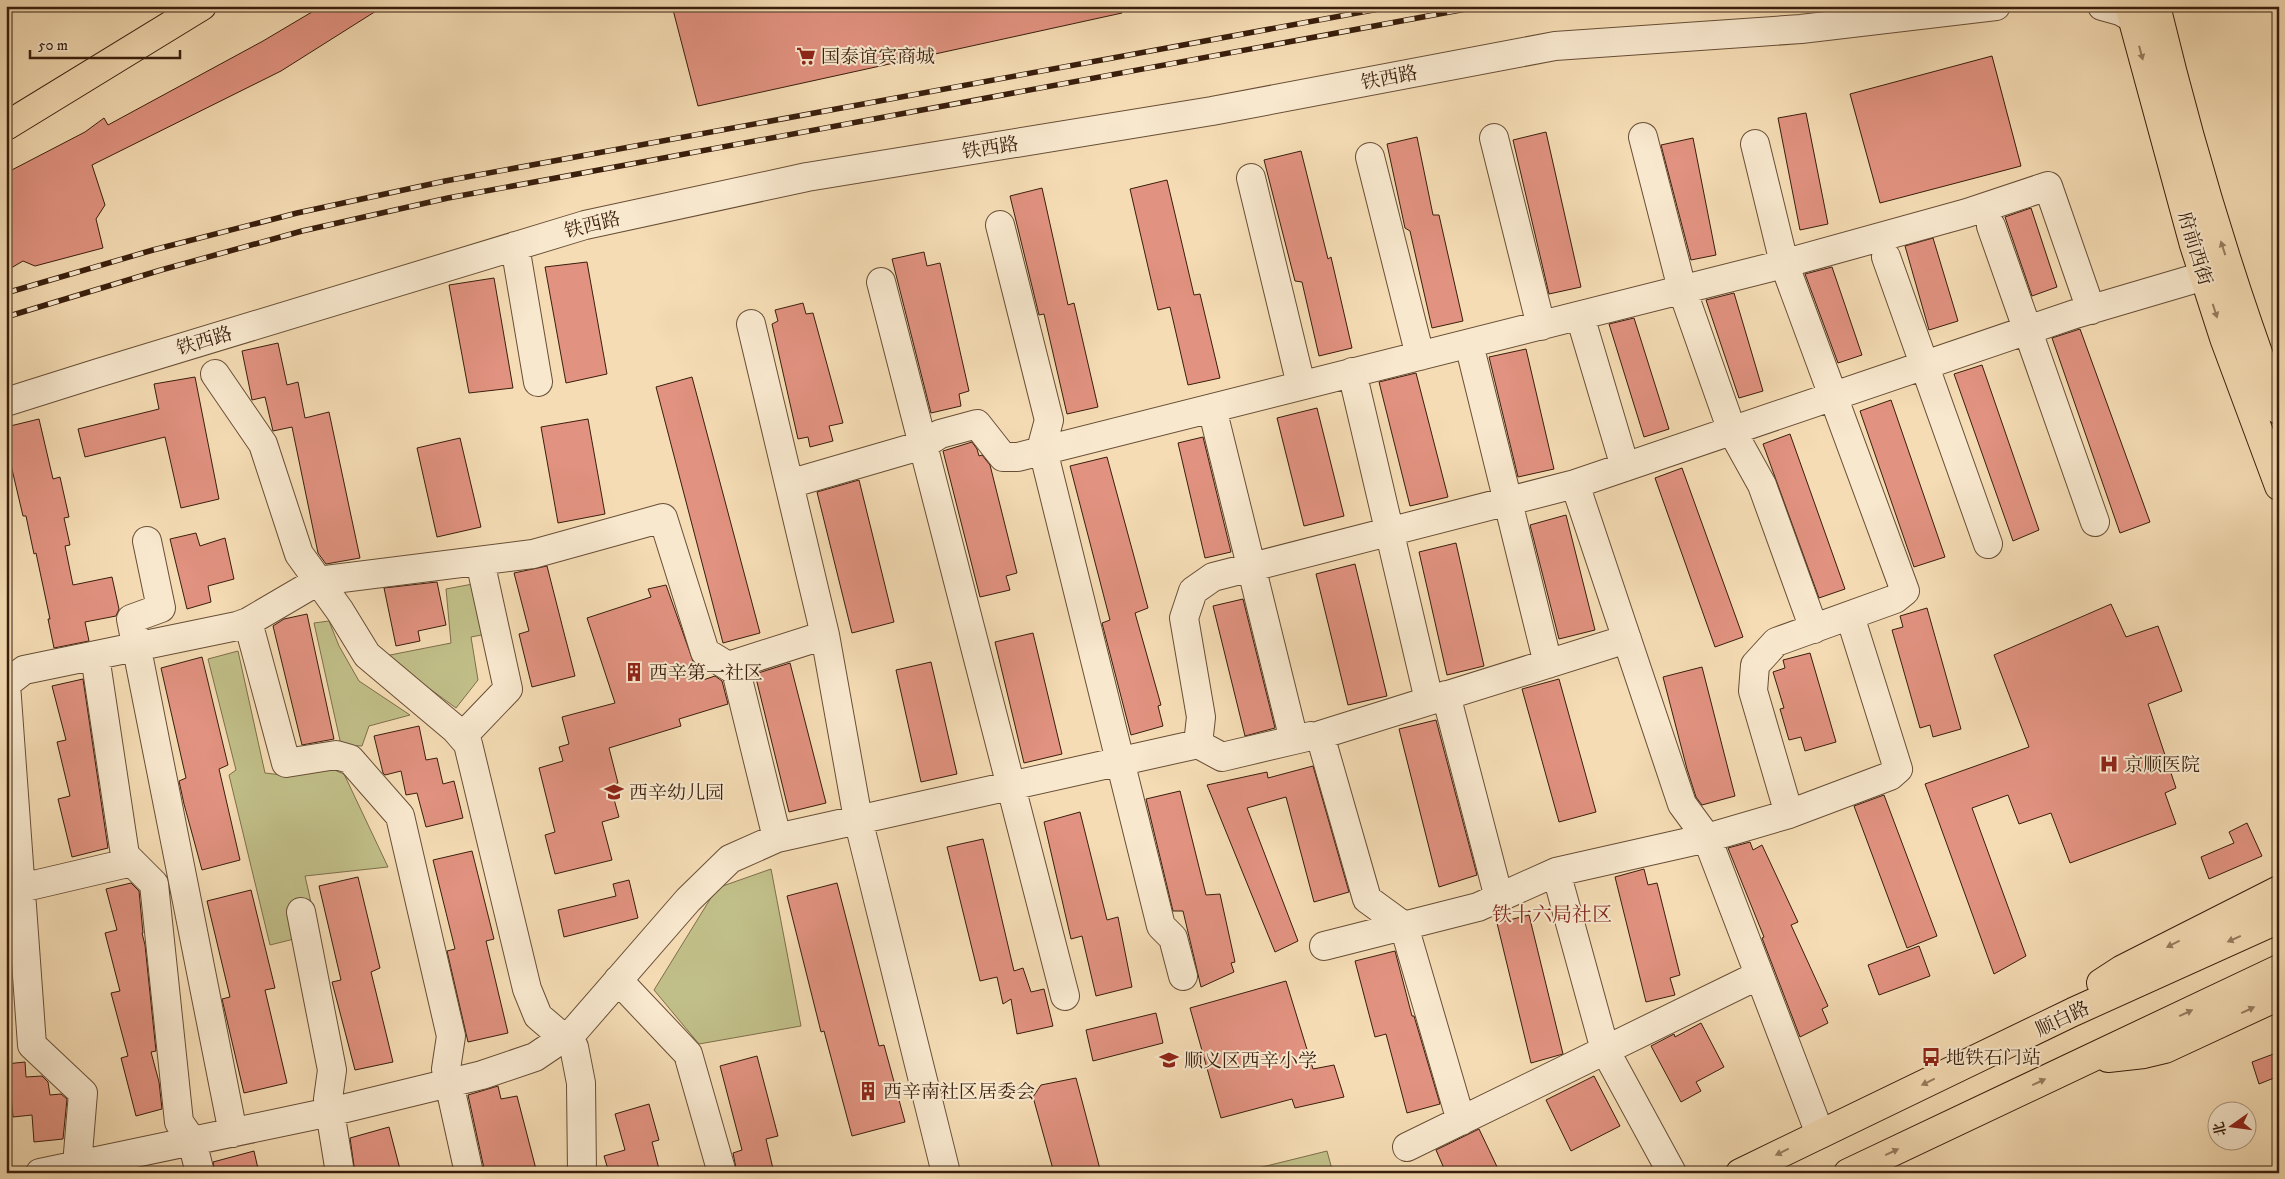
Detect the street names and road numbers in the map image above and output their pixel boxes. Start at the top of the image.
street label: 铁西路 [1359,62,1419,95]
street label: 铁西路 [960,133,1020,164]
street label: 铁西路 [562,207,623,244]
street label: 府前西街 [2172,209,2217,288]
street label: 铁西路 [174,322,235,361]
street label: 顺白路 [2032,997,2093,1042]

